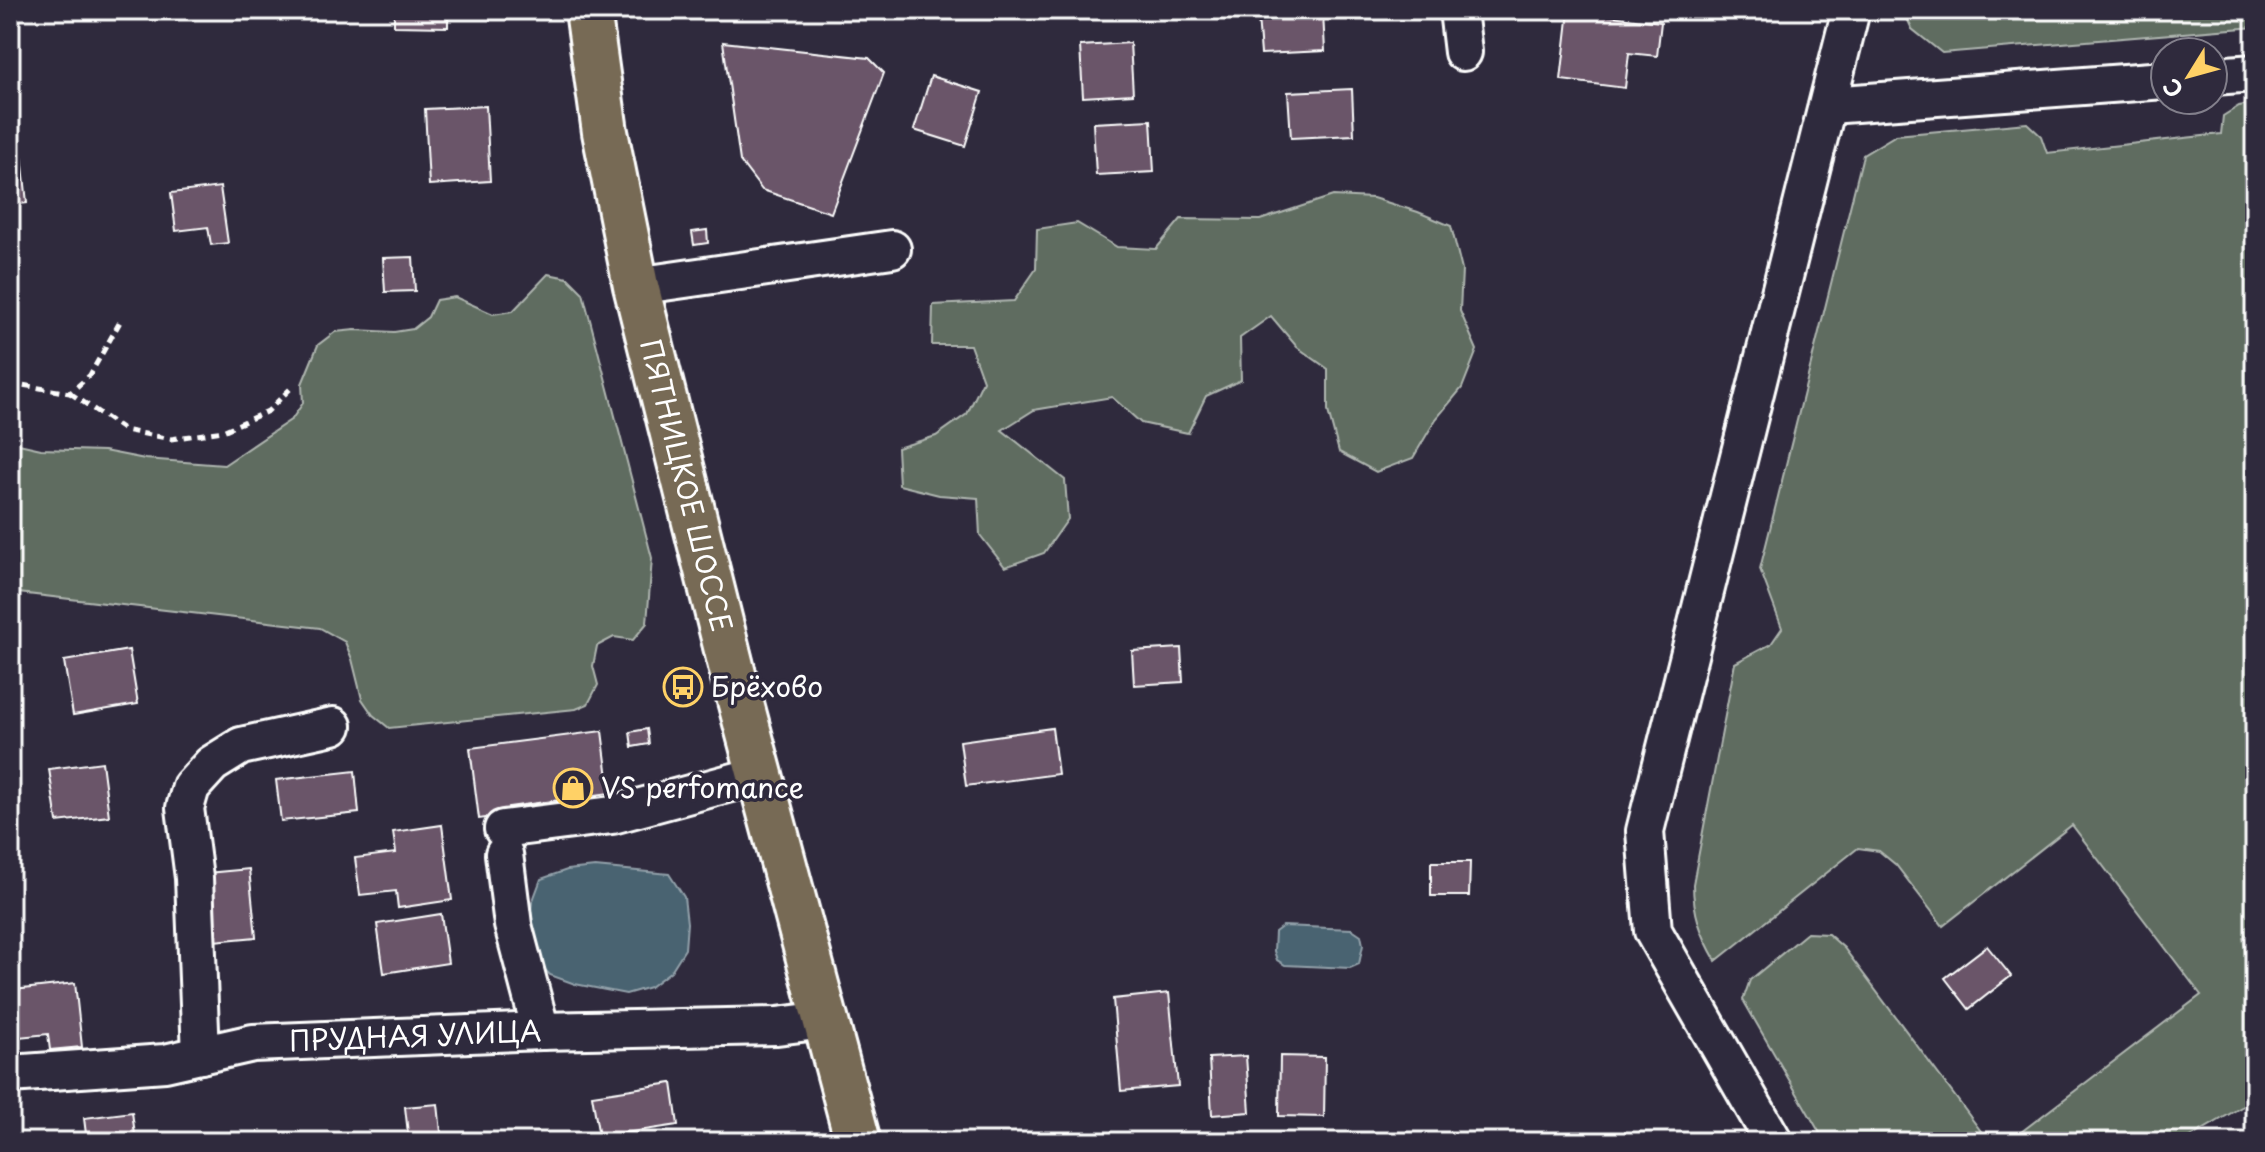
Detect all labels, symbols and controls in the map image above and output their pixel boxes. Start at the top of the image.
north arrow [2149,36,2229,116]
text: С [2154,72,2190,105]
street label: ПЯТНИЦКОЕ ШОССЕ [630,334,745,636]
place label: Брёхово [711,664,823,707]
bus stop icon: Брёхово [662,666,704,708]
place label: VS perfomance [601,765,804,808]
shop icon: VS perfomance [552,767,594,809]
street label: ПРУДНАЯ УЛИЦА [288,1008,542,1061]

